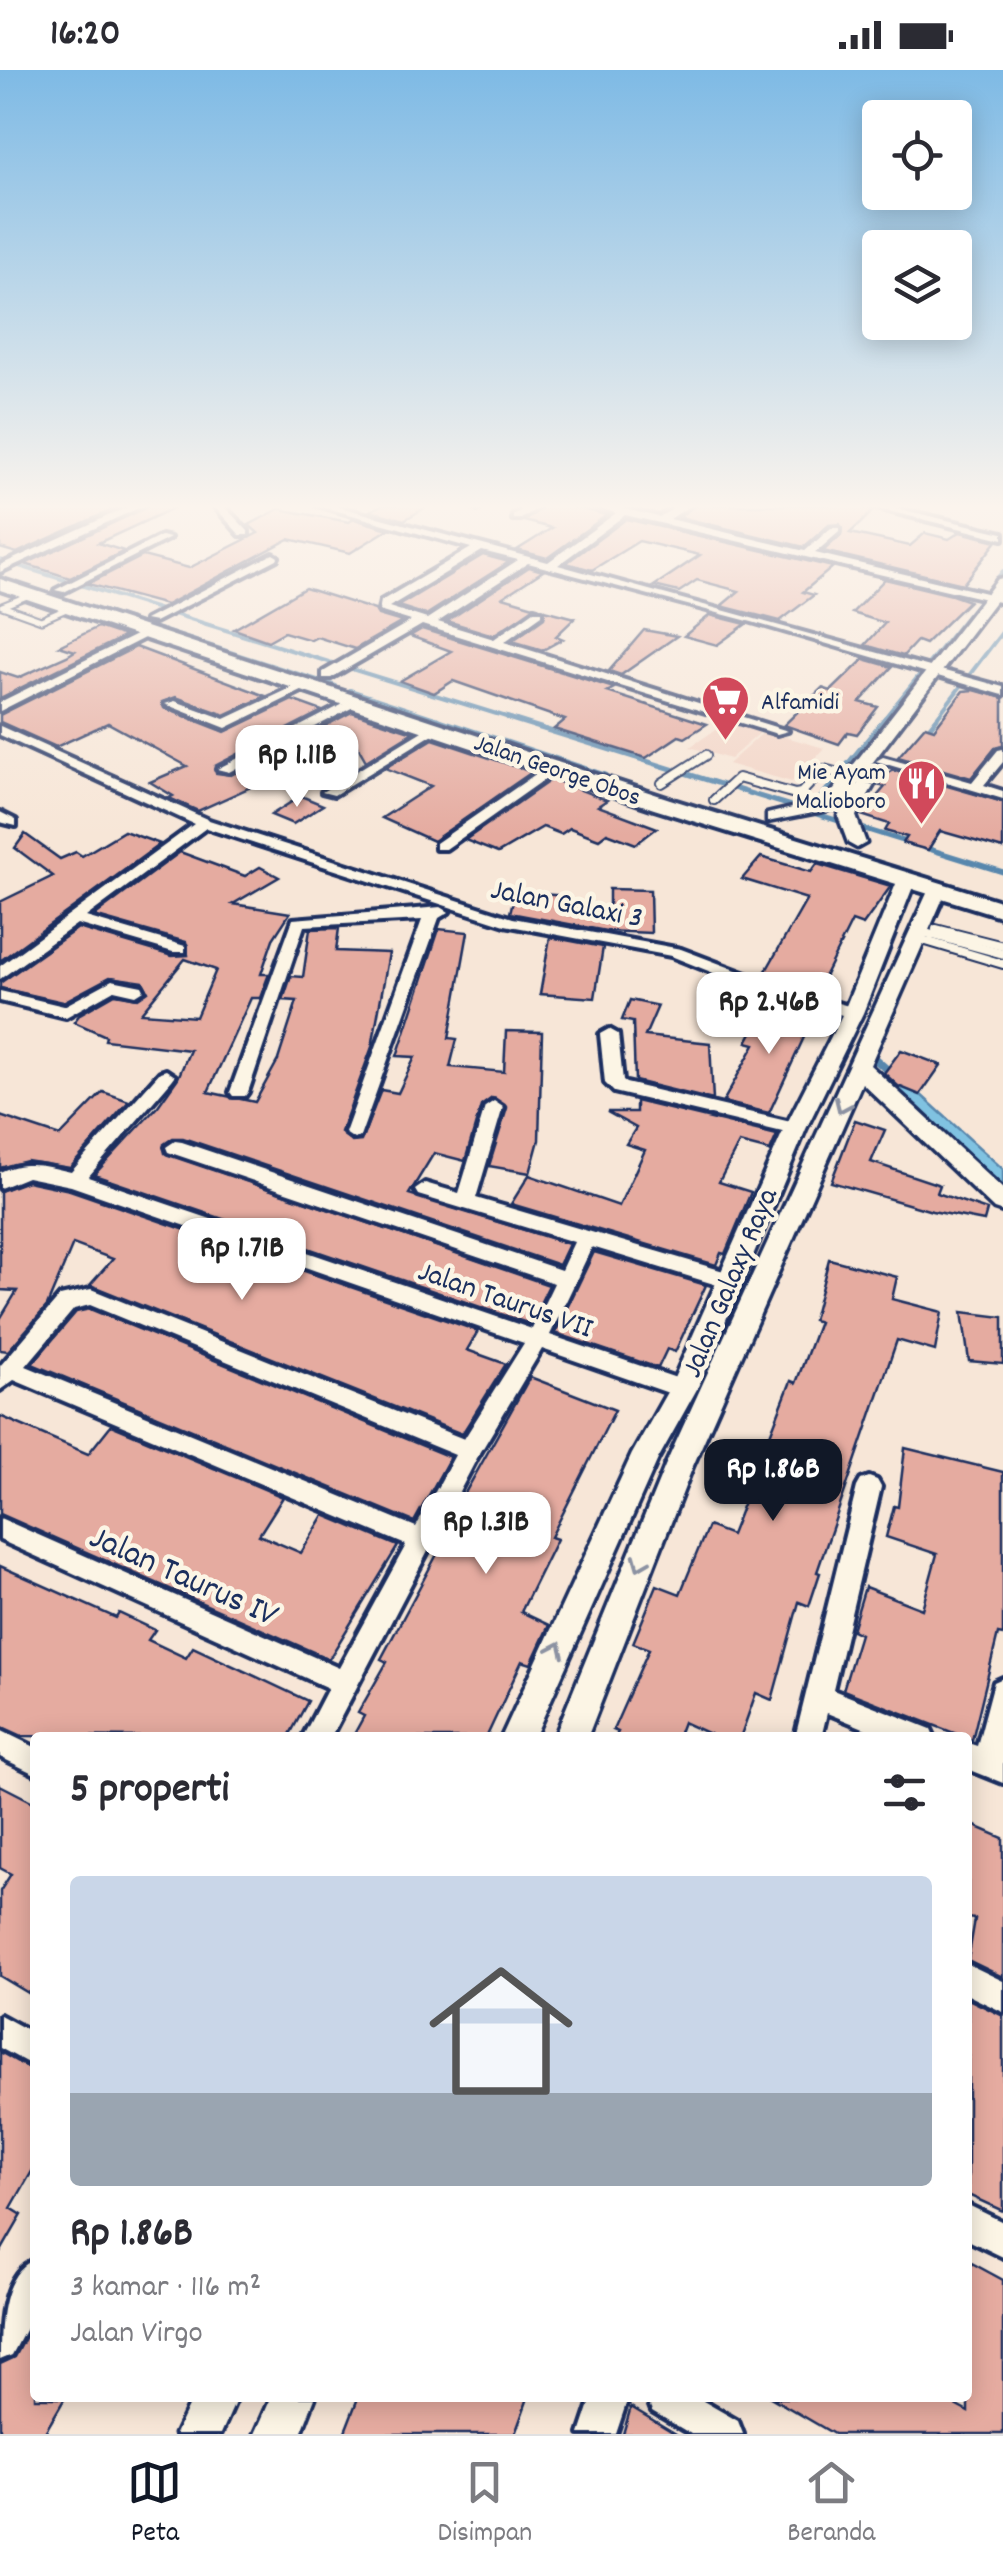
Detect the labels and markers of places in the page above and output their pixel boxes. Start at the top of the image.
supermarket icon: Alfamidi [700,674,752,742]
place label: Alfamidi [761,686,840,722]
pin: Rp 1.11B [194,725,400,810]
place label: Mie Ayam Malioboro [796,756,886,821]
restaurant icon: Mie Ayam Malioboro [895,758,947,826]
pin: Rp 2.46B [666,972,872,1057]
pin: Rp 1.71B [139,1218,345,1303]
pin: Rp 1.86B [670,1439,876,1524]
pin: Rp 1.31B [383,1492,589,1577]

